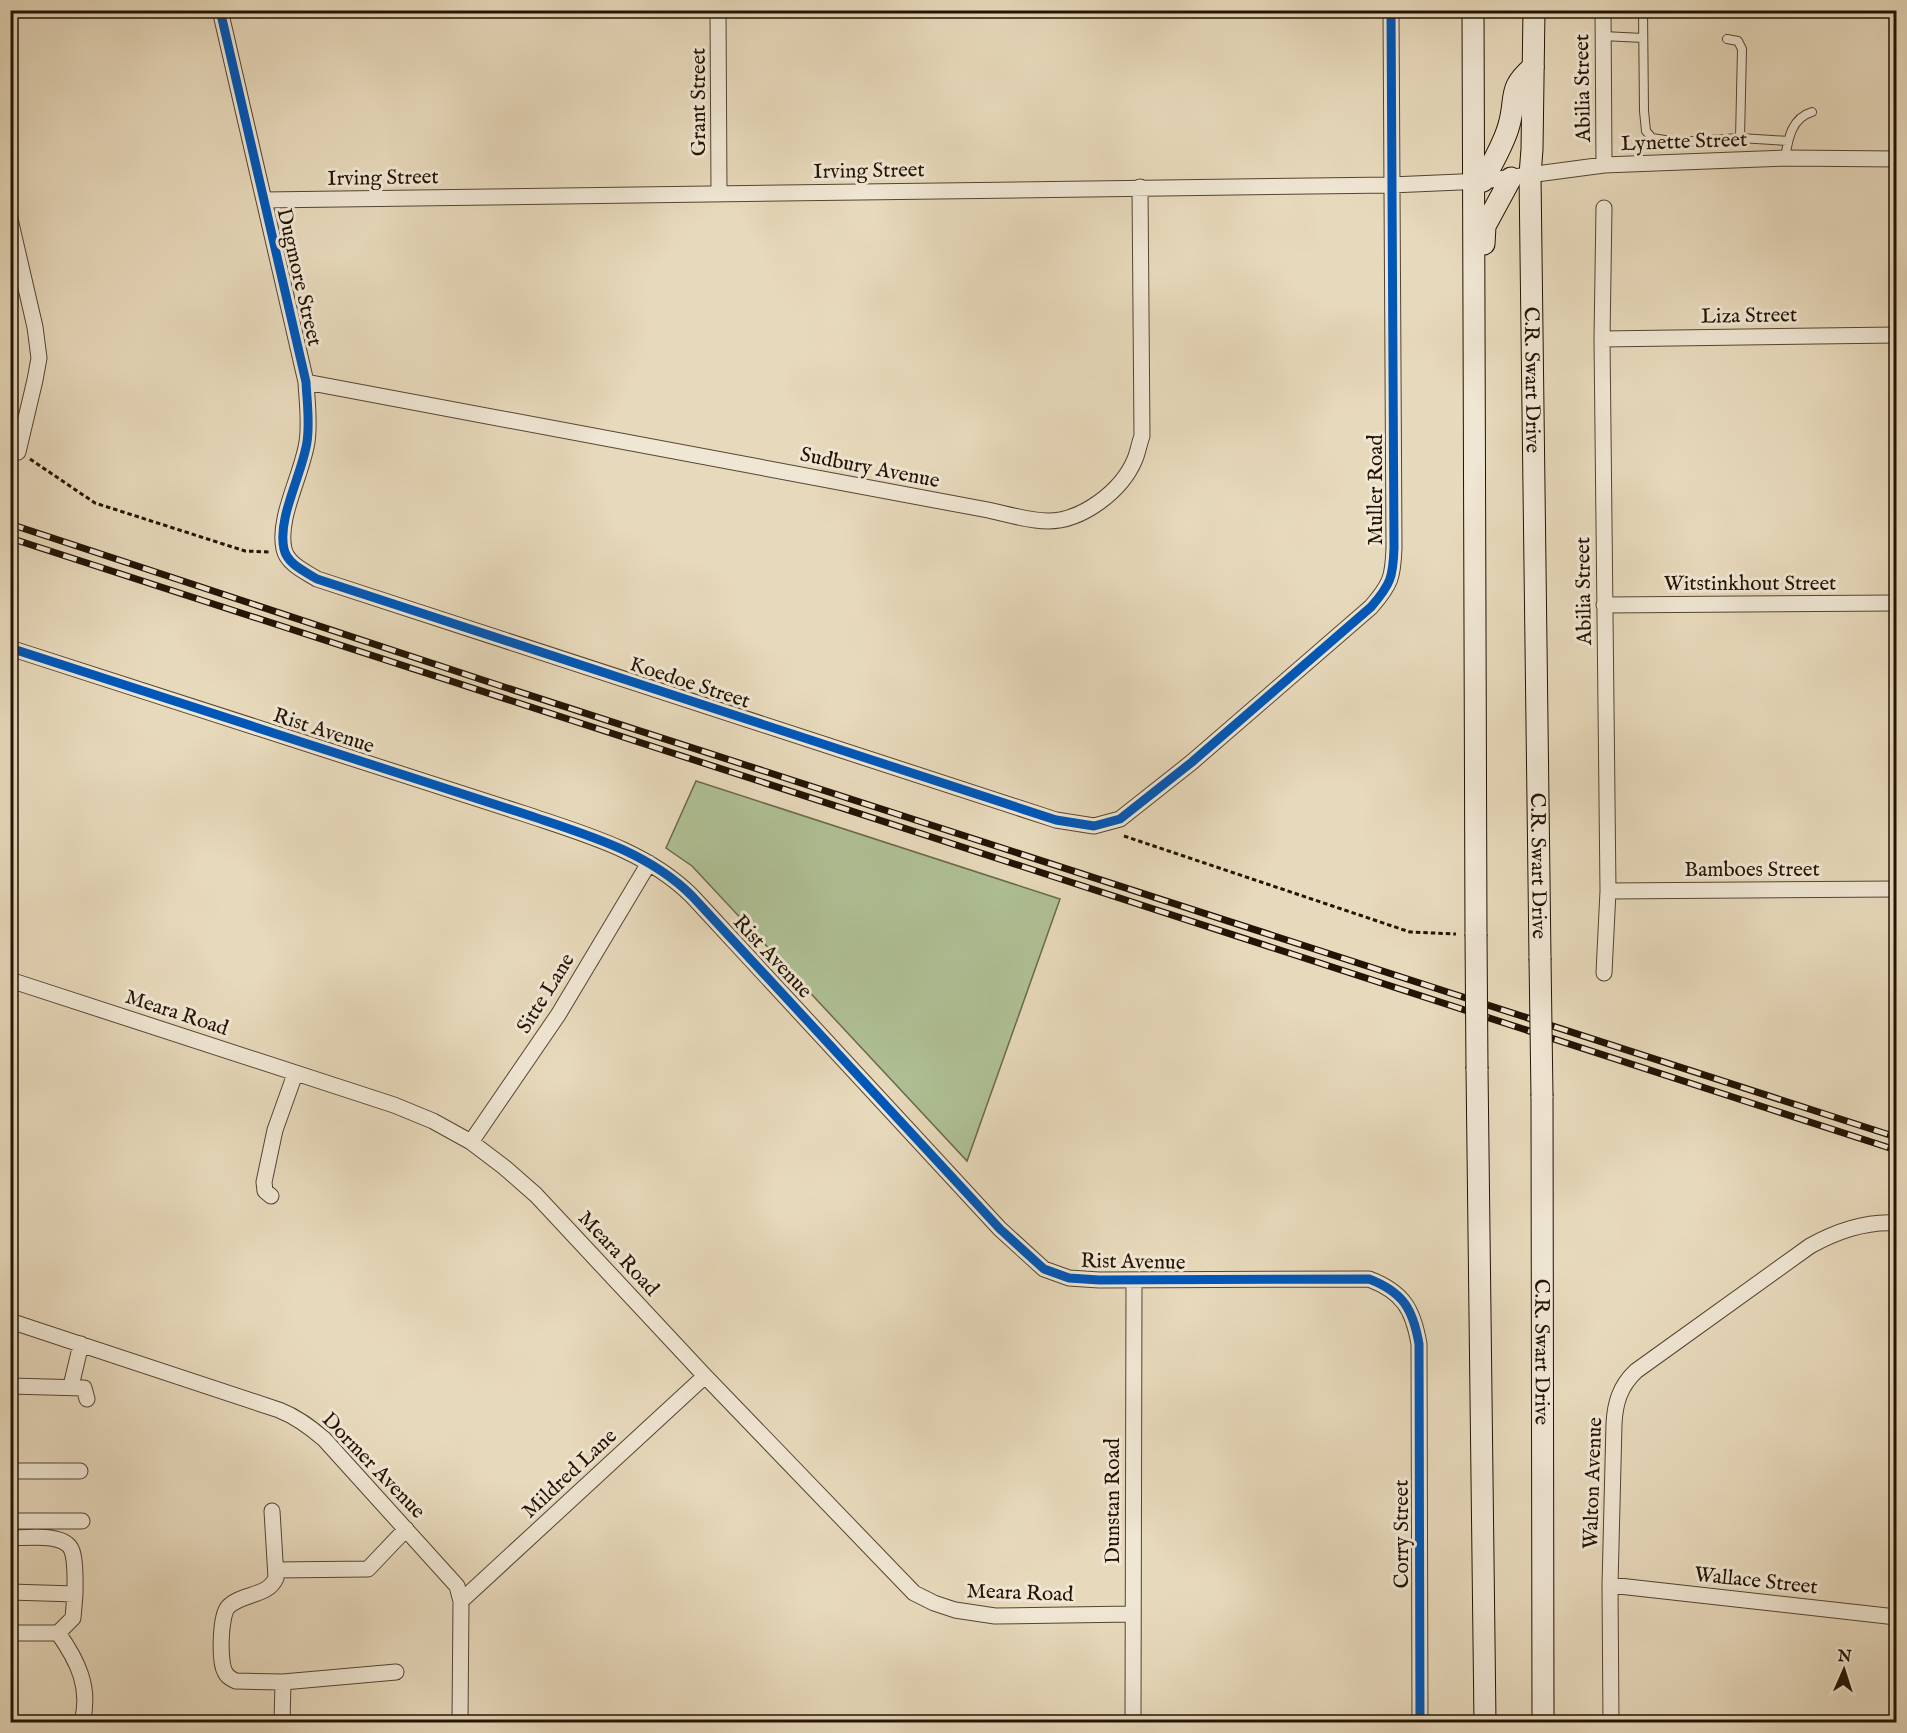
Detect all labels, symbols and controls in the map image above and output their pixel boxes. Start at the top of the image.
street label: Abilia Street [1569,34,1598,143]
street label: Grant Street [686,48,713,156]
street label: Lynette Street [1620,127,1748,158]
street label: Irving Street [813,157,925,186]
street label: Irving Street [327,164,439,193]
street label: Dugmore Street [270,206,328,349]
street label: Liza Street [1701,302,1797,331]
street label: C.R. Swart Drive [1517,306,1546,454]
street label: Muller Road [1363,434,1390,546]
street label: Sudbury Avenue [798,442,942,495]
street label: Abilia Street [1570,537,1599,646]
street label: Witstinkhout Street [1664,571,1836,598]
street label: Koedoe Street [626,651,753,716]
street label: Rist Avenue [270,702,378,761]
street label: C.R. Swart Drive [1523,792,1552,940]
street label: Bamboes Street [1684,857,1820,884]
street label: Rist Avenue [726,909,818,1005]
street label: Sitte Lane [511,948,582,1039]
street label: Meara Road [121,984,232,1043]
street label: Meara Road [572,1206,665,1303]
street label: Rist Avenue [1080,1248,1186,1277]
street label: C.R. Swart Drive [1527,1279,1555,1426]
street label: Dormer Avenue [315,1407,431,1525]
street label: Walton Avenue [1578,1416,1609,1549]
street label: Mildred Lane [517,1423,623,1525]
street label: Dunstan Road [1100,1437,1127,1564]
street label: Corry Street [1389,1480,1416,1588]
street label: Wallace Street [1693,1562,1819,1601]
street label: Meara Road [966,1578,1075,1609]
north arrow [1814,1640,1874,1700]
text: N [1836,1647,1852,1667]

